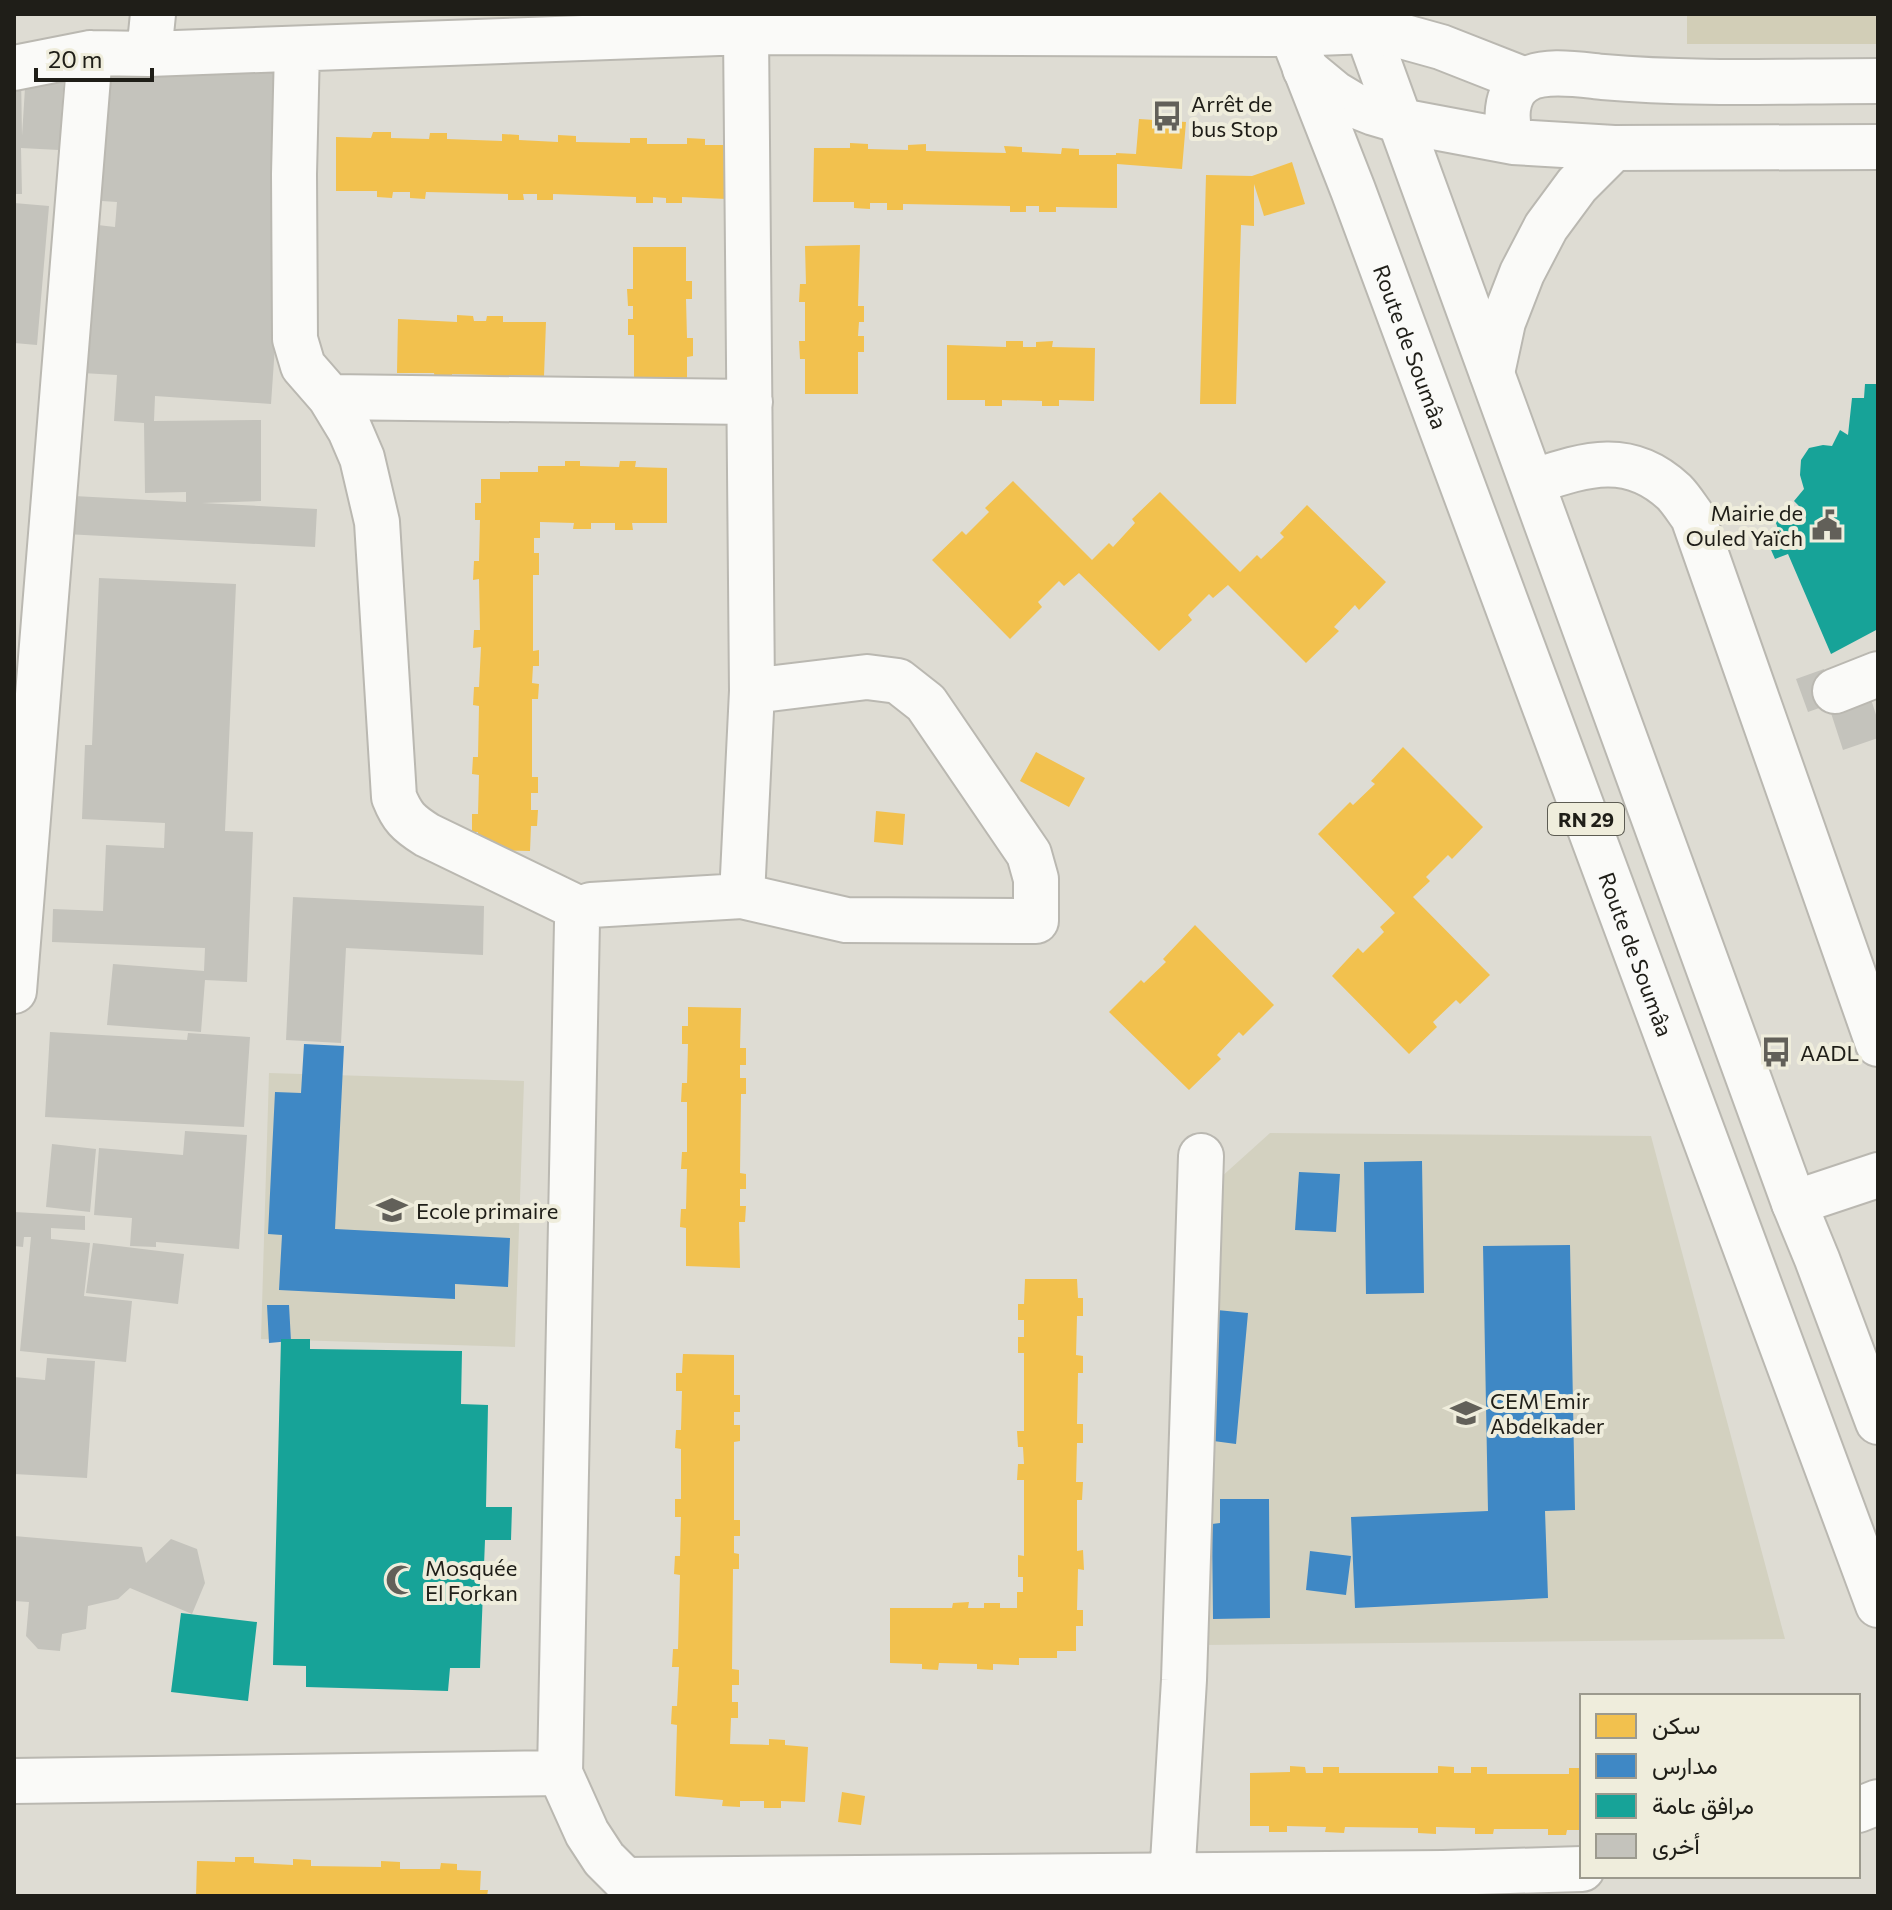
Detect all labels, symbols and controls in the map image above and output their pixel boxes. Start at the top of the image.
scale bar [36,32,152,82]
text: 20 m [48,44,102,73]
place label: Arrêt de bus Stop [1191,90,1278,142]
bus stop icon: Arrêt de bus Stop [1150,99,1184,133]
street label: Route de Soumâa [1368,261,1454,432]
place label: Mairie de Ouled Yaïch [1686,499,1803,551]
public building icon: Mairie de Ouled Yaïch [1810,508,1844,542]
road number: RN 29 [1548,803,1624,835]
street label: Route de Soumâa [1594,868,1679,1040]
bus stop icon: AADL [1759,1035,1793,1069]
place label: AADL [1800,1039,1859,1066]
school or university icon: Ecole primaire [375,1193,409,1227]
place label: Ecole primaire [416,1197,558,1224]
place label: CEM Emir Abdelkader [1490,1387,1605,1439]
school or university icon: CEM Emir Abdelkader [1449,1396,1483,1430]
place label: Mosquée El Forkan [425,1554,518,1606]
mosque icon: Mosquée El Forkan [384,1563,418,1597]
legend [1580,1694,1860,1878]
text: سكن [1652,1710,1701,1740]
text: مدارس [1652,1750,1718,1781]
text: مرافق عامة [1652,1790,1754,1821]
text: أخرى [1652,1830,1700,1861]

